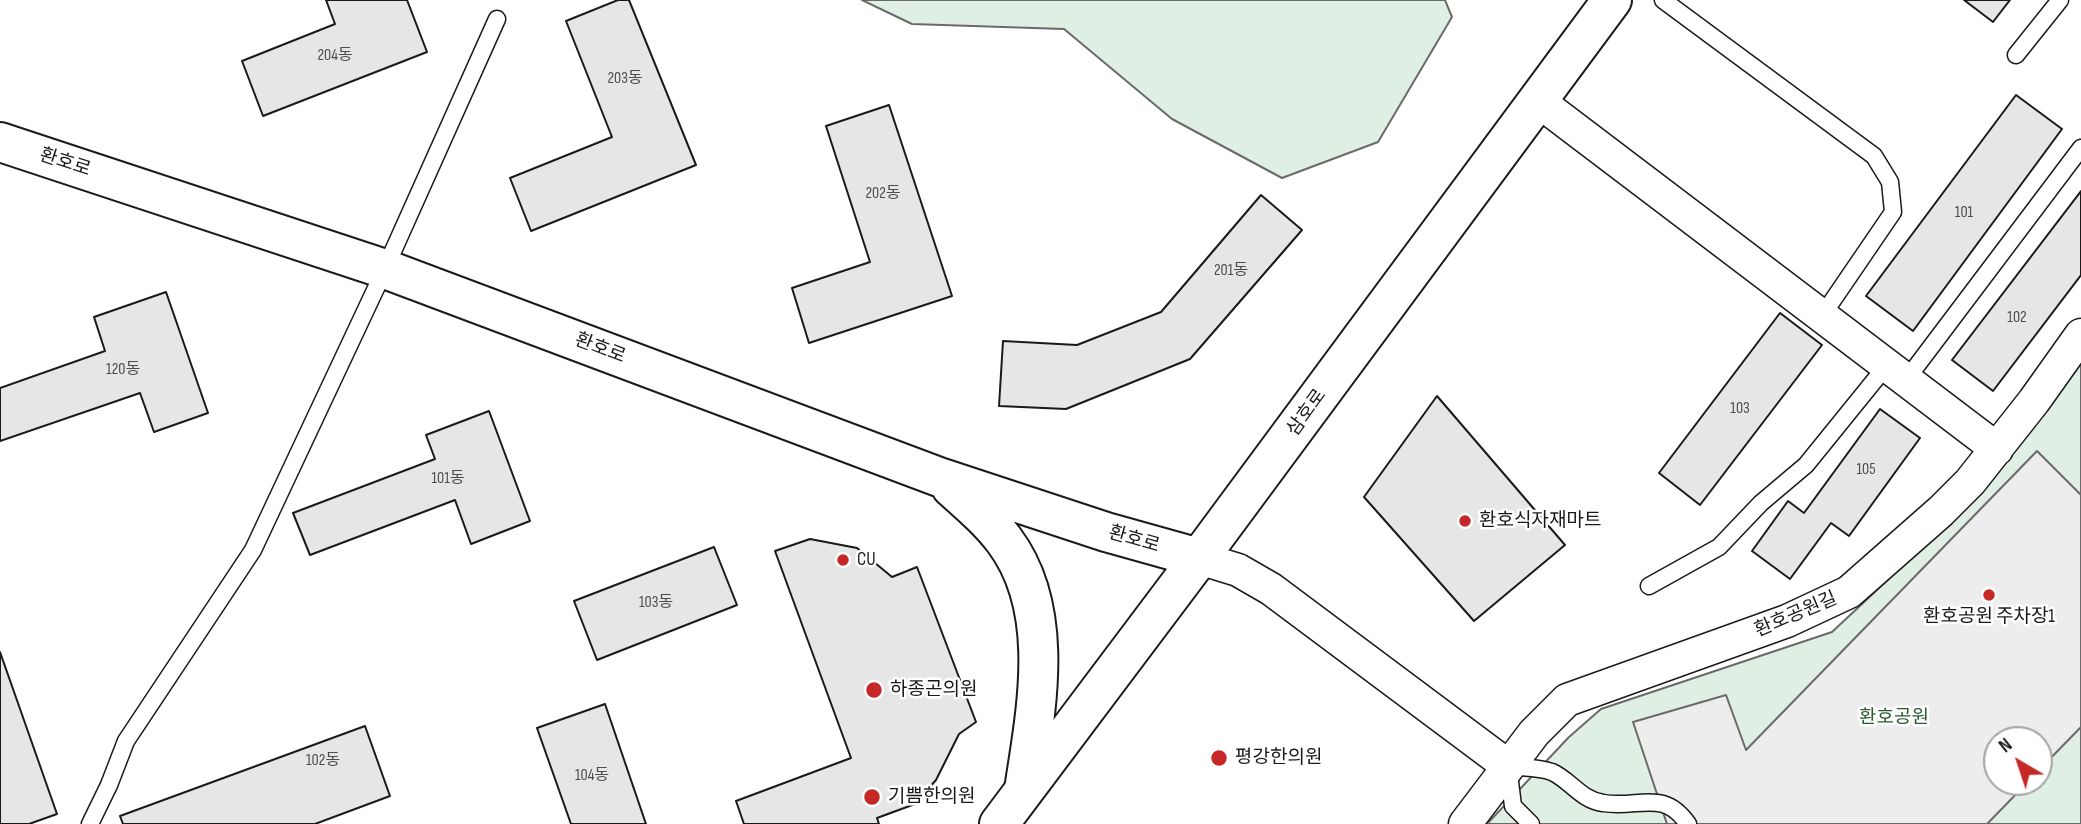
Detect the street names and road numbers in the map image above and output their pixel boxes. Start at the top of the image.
street label: 환호로 [37,144,93,182]
street label: 환호로 [571,329,629,369]
street label: 삼호로 [1282,385,1332,441]
street label: 환호로 [1106,522,1162,558]
street label: 환호공원길 [1751,587,1841,643]

